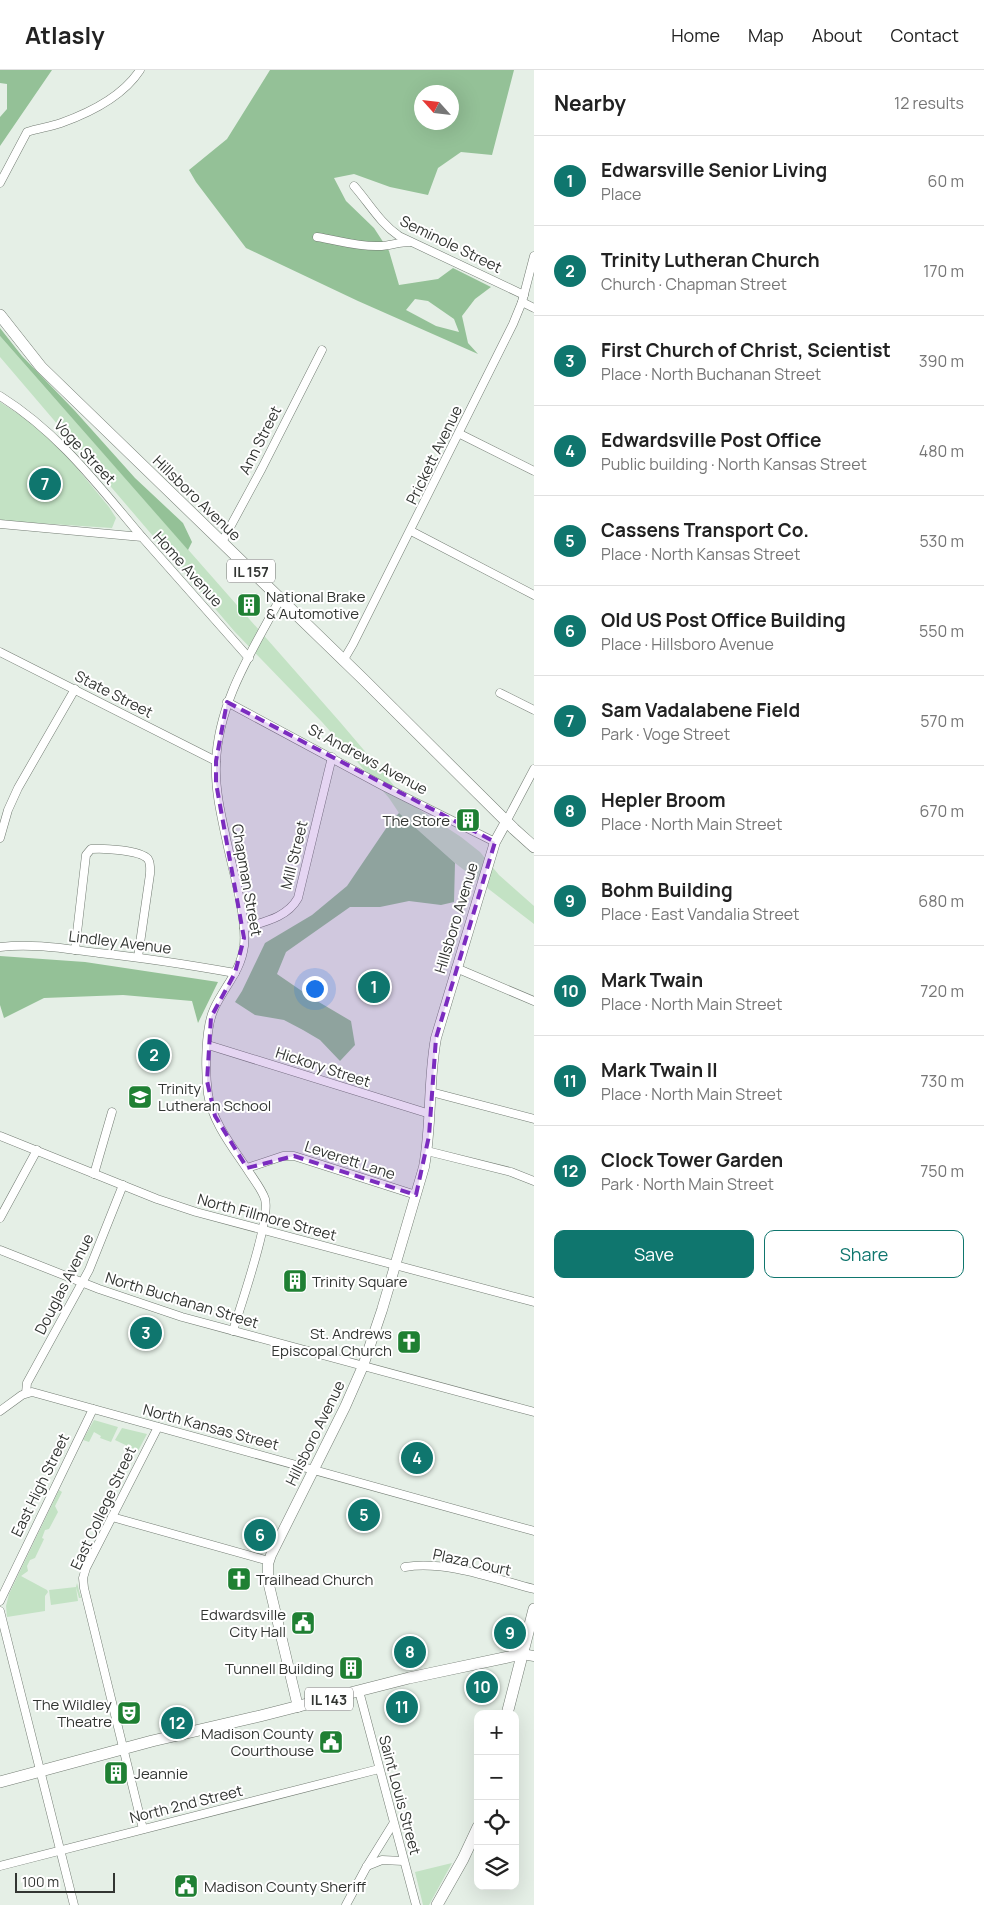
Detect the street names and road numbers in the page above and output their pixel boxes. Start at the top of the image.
street label: Seminole Street [396,210,506,278]
street label: Ann Street [234,402,286,478]
street label: Prickett Avenue [401,402,467,508]
street label: Voge Street [49,415,121,489]
street label: Hillsboro Avenue [148,451,246,546]
street label: Home Avenue [148,527,228,611]
road number: IL 157 [227,560,275,582]
street label: State Street [71,665,157,723]
street label: St Andrews Avenue [304,719,432,800]
street label: Mill Street [275,818,313,892]
street label: Chapman Street [227,822,267,938]
street label: Hillsboro Avenue [429,860,483,976]
street label: Lindley Avenue [67,925,173,959]
street label: Hickory Street [273,1042,373,1092]
street label: Leverett Lane [302,1135,398,1185]
street label: North Fillmore Street [195,1188,339,1246]
street label: Douglas Avenue [29,1230,99,1338]
street label: North Buchanan Street [103,1267,261,1333]
street label: Hillsboro Avenue [280,1377,350,1489]
street label: North Kansas Street [141,1399,281,1455]
street label: East High Street [6,1430,74,1540]
street label: East College Street [65,1443,141,1573]
street label: Plaza Court [431,1543,513,1581]
road number: IL 143 [305,1688,353,1710]
street label: Saint Louis Street [374,1733,426,1857]
street label: North 2nd Street [127,1780,245,1828]

